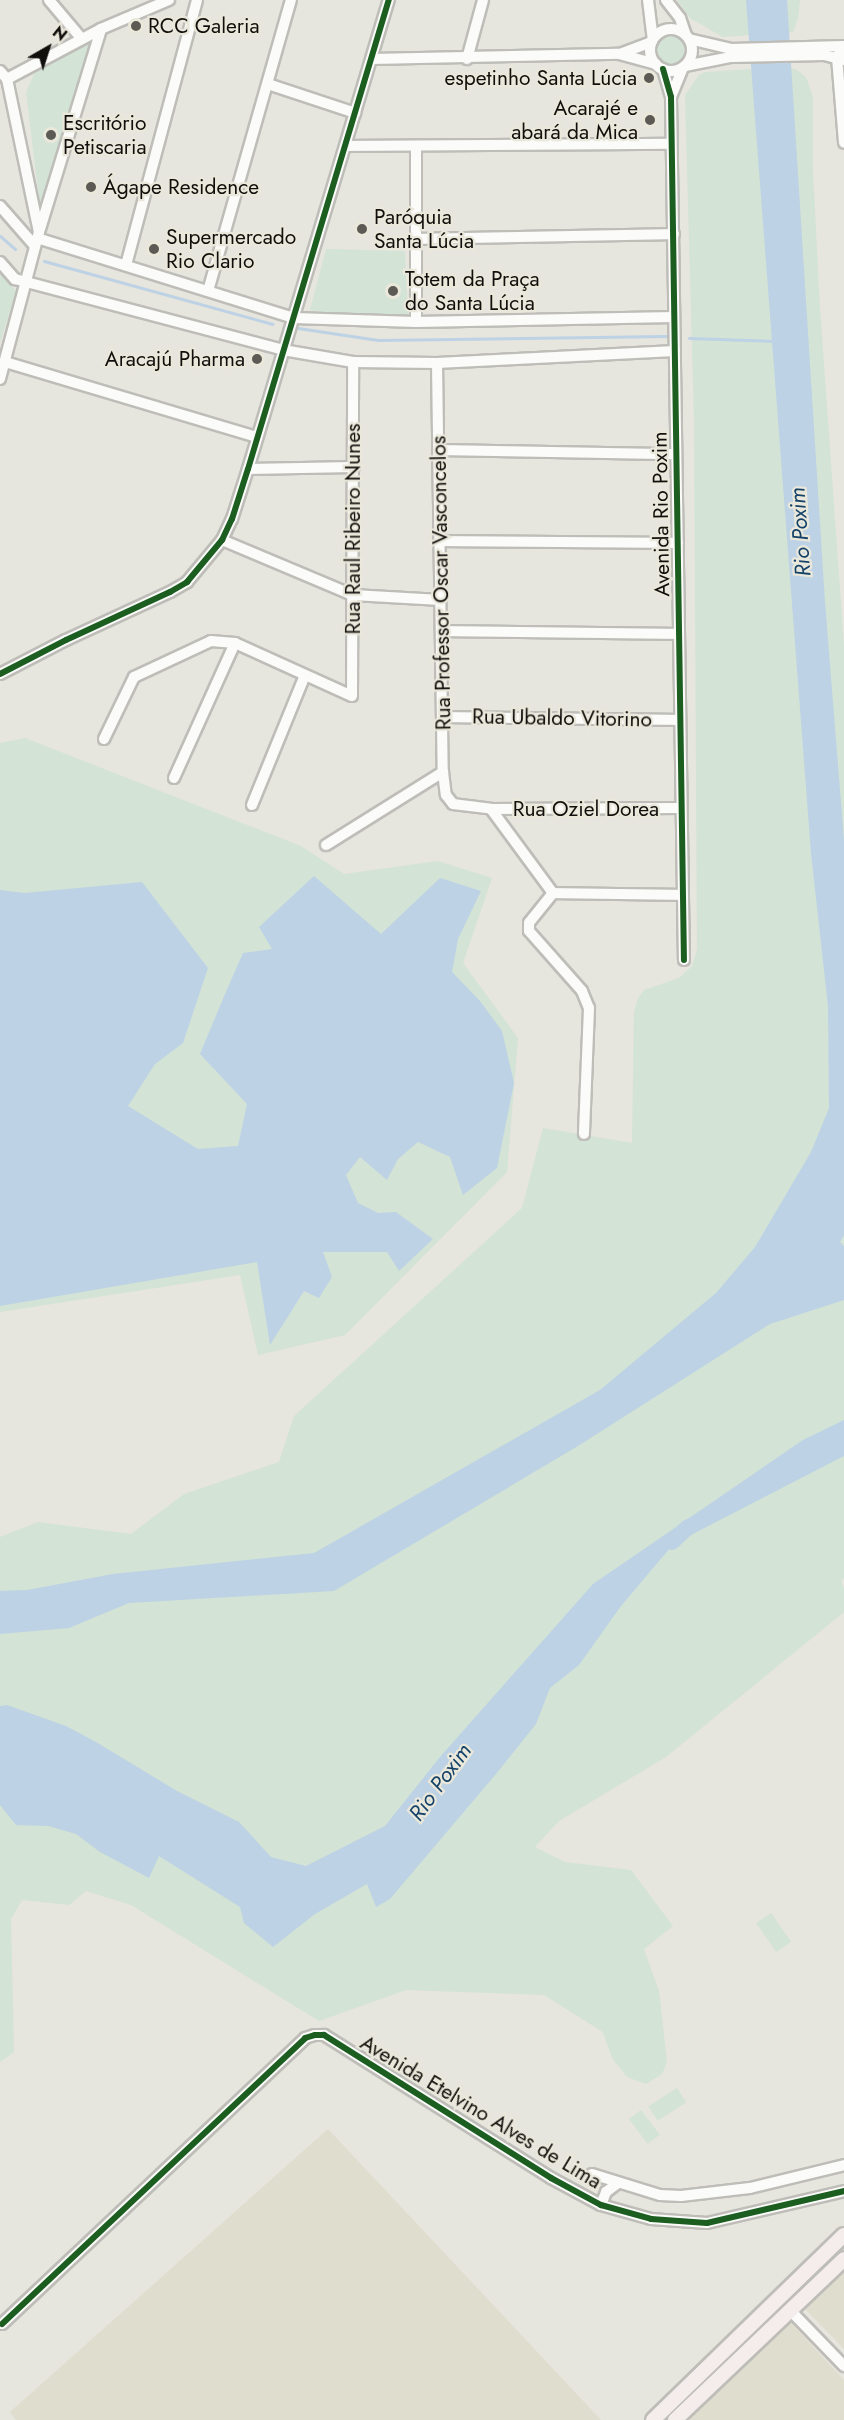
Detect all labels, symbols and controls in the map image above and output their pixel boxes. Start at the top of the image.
place label: RCC Galeria [148,13,260,39]
north arrow [18,18,78,78]
marker: RCC Galeria [129,19,143,33]
text: N [47,21,72,47]
place label: espetinho Santa Lúcia [444,65,637,91]
marker: espetinho Santa Lúcia [642,71,656,85]
place label: Acarajé e abará da Mica [511,95,638,145]
place label: Escritório Petiscaria [63,110,147,160]
marker: Acarajé e abará da Mica [643,113,657,127]
marker: Escritório Petiscaria [44,128,58,142]
place label: Ágape Residence [103,174,259,200]
marker: Ágape Residence [84,180,98,194]
place label: Paróquia Santa Lúcia [374,204,474,254]
marker: Paróquia Santa Lúcia [355,222,369,236]
place label: Supermercado Rio Clario [166,224,296,274]
marker: Supermercado Rio Clario [147,242,161,256]
place label: Totem da Praça do Santa Lúcia [405,266,540,316]
marker: Totem da Praça do Santa Lúcia [386,284,400,298]
place label: Aracajú Pharma [105,346,245,372]
marker: Aracajú Pharma [250,352,264,366]
street label: Rua Raul Ribeiro Nunes [340,424,366,634]
street label: Avenida Rio Poxim [647,431,675,597]
street label: Rua Professor Oscar Vasconcelos [426,436,456,730]
water label: Rio Poxim [784,487,816,577]
street label: Rua Ubaldo Vitorino [472,704,652,732]
street label: Rua Oziel Dorea [513,796,659,822]
water label: Rio Poxim [403,1738,477,1826]
street label: Avenida Etelvino Alves de Lima [356,2030,606,2194]

